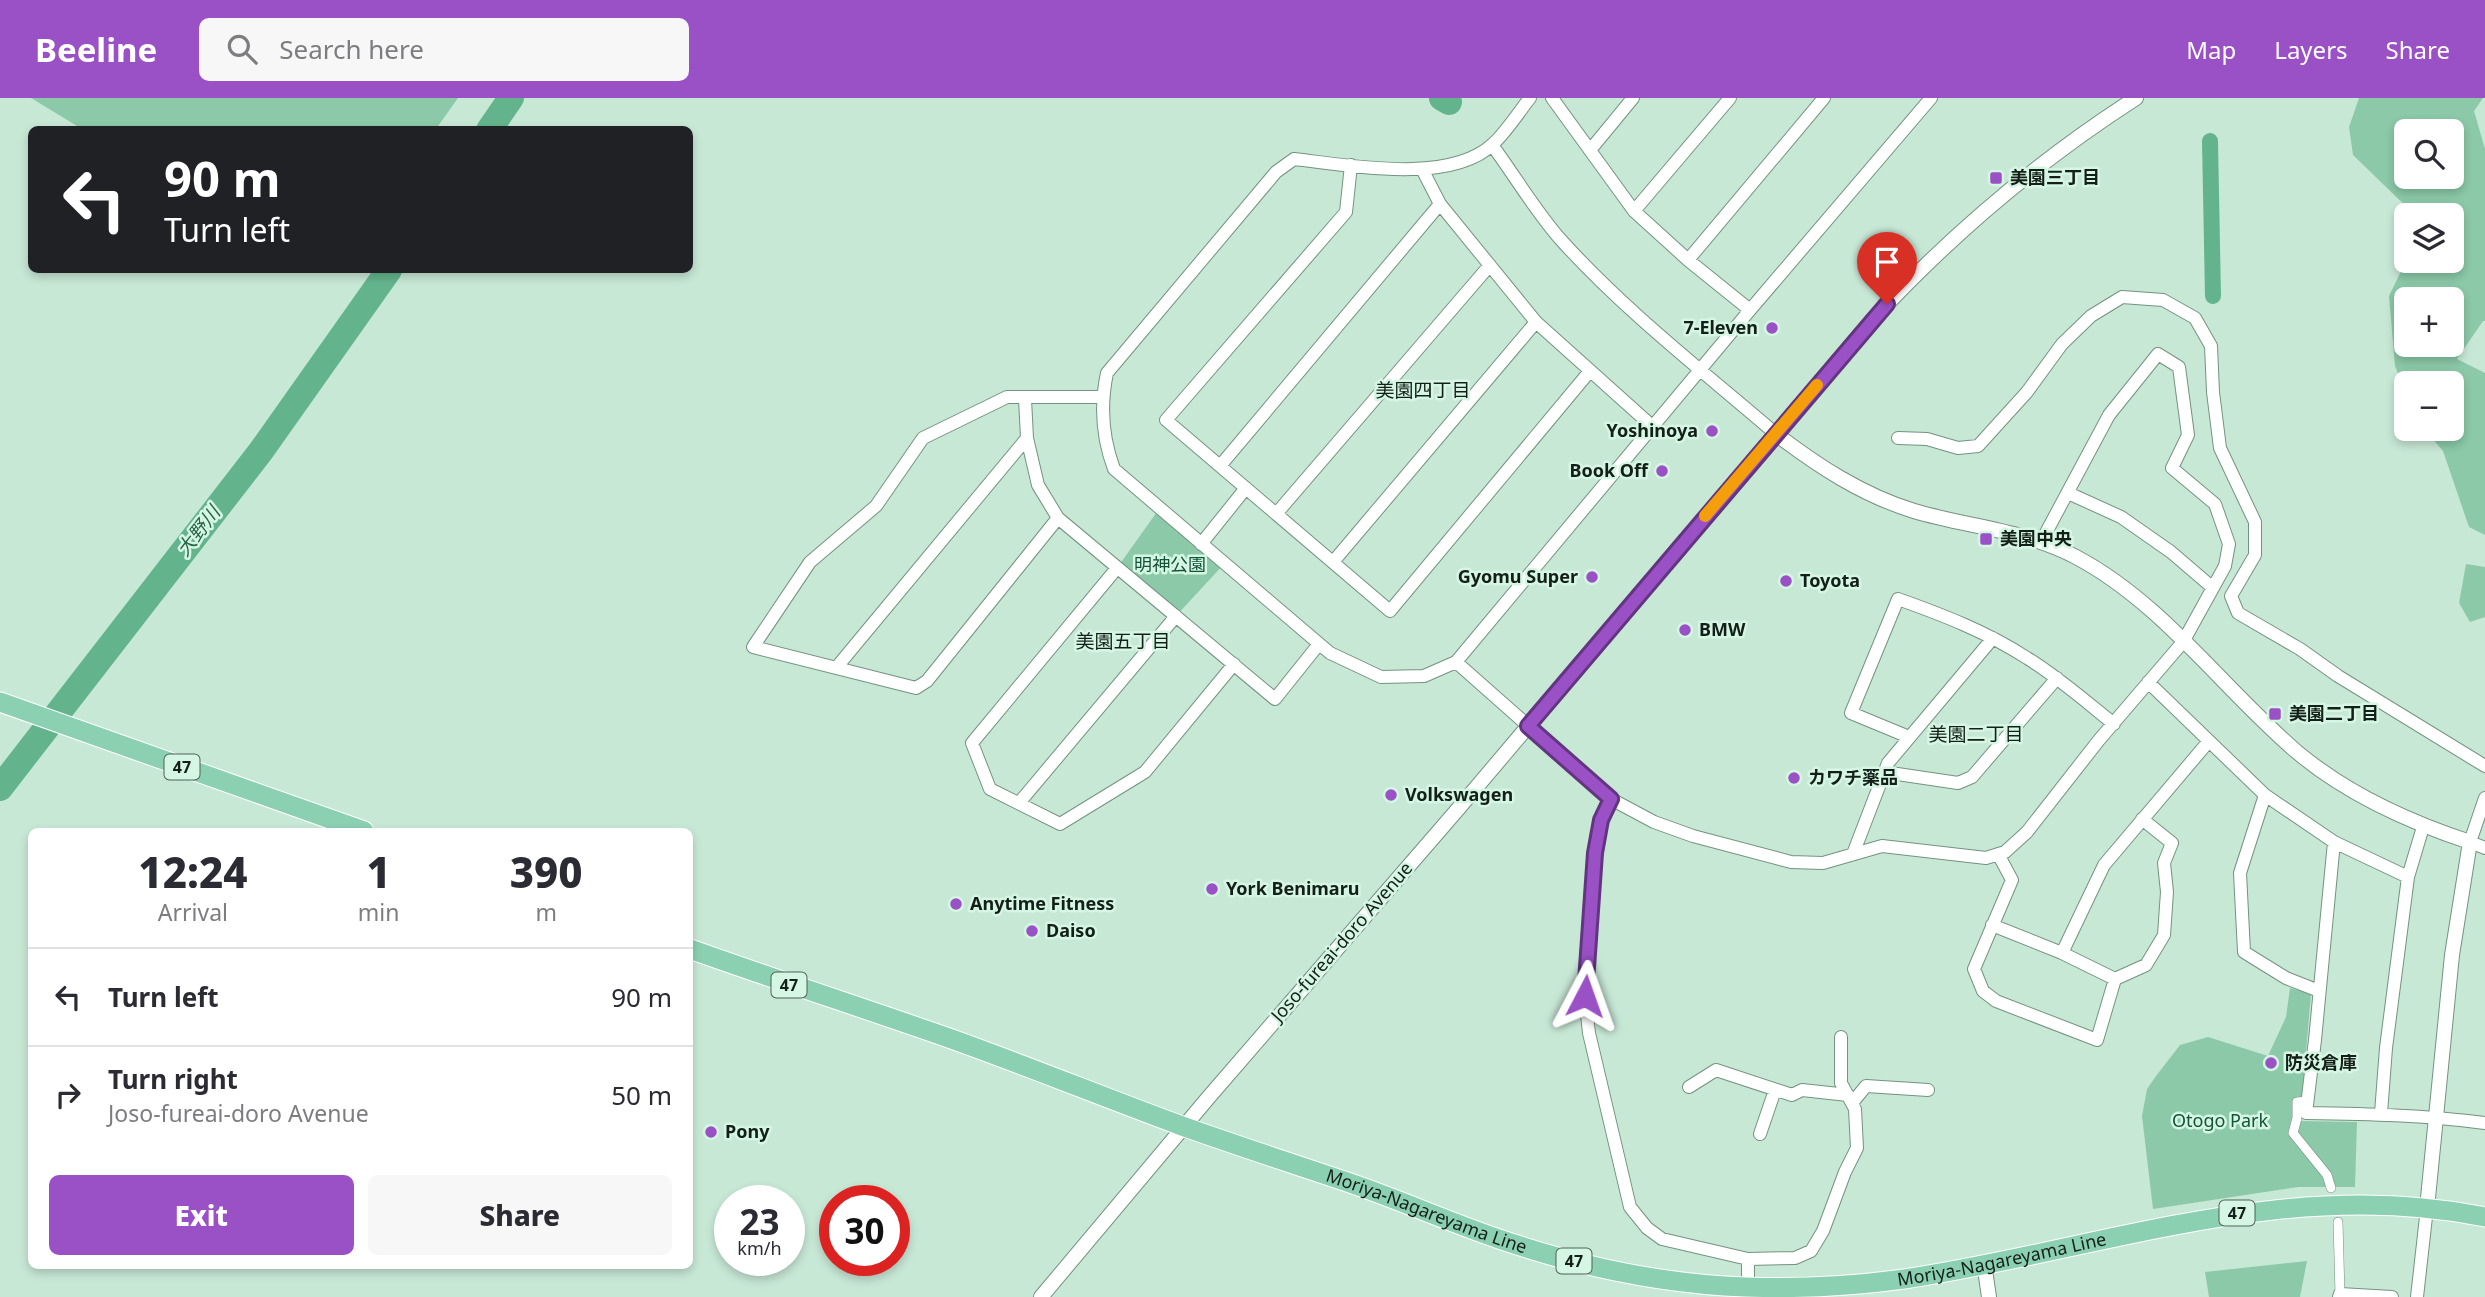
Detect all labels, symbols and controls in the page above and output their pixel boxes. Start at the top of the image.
search box [199,18,689,81]
text: Beeline [35,27,157,72]
icon: search [223,30,261,68]
text: Search here [279,31,424,67]
text: Map [2186,33,2236,66]
text: Layers [2274,33,2348,66]
text: Share [2386,33,2450,66]
map controls [2394,119,2464,441]
button: search [2394,119,2464,189]
text: 90 m [164,145,281,211]
icon: left [49,154,140,245]
place label: 美園三丁目 [2010,165,2100,189]
marker: 美園三丁目 [1988,170,2004,186]
button: layers [2394,203,2464,273]
text: Turn left [164,208,290,251]
pin [1857,232,1917,304]
icon: arrive [1868,243,1906,281]
button: + [2394,287,2464,357]
place label: 7-Eleven [1683,315,1758,339]
marker: 7-Eleven [1764,320,1780,336]
button: − [2394,371,2464,441]
district label: 美園四丁目 [1375,377,1471,403]
place label: Yoshinoya [1607,418,1698,442]
marker: Yoshinoya [1704,423,1720,439]
place label: Book Off [1570,458,1649,482]
marker: Book Off [1654,463,1670,479]
water label: 大野川 [170,499,227,561]
place label: 美園中央 [2000,526,2072,550]
marker: 美園中央 [1978,531,1994,547]
park label: 明神公園 [1134,552,1206,576]
place label: Gyomu Super [1458,564,1578,588]
place label: Toyota [1800,568,1860,592]
marker: Gyomu Super [1584,569,1600,585]
marker: Toyota [1778,573,1794,589]
place label: BMW [1699,617,1746,641]
marker: BMW [1677,622,1693,638]
district label: 美園五丁目 [1075,628,1171,654]
place label: 美園二丁目 [2289,701,2379,725]
marker: 美園二丁目 [2267,706,2283,722]
district label: 美園二丁目 [1928,721,2024,747]
road number: 47 [164,754,200,780]
place label: カワチ薬品 [1808,765,1898,789]
marker: カワチ薬品 [1786,770,1802,786]
place label: Volkswagen [1405,782,1513,806]
marker: Volkswagen [1383,787,1399,803]
text: 12:24 [138,843,247,900]
text: 1 [366,843,391,900]
text: 390 [510,843,583,900]
street label: Joso-fureai-doro Avenue [1264,856,1417,1028]
place label: York Benimaru [1226,876,1359,900]
marker: York Benimaru [1204,881,1220,897]
place label: Anytime Fitness [970,891,1114,915]
text: Arrival [158,896,228,928]
text: min [358,896,399,928]
text: m [535,896,557,928]
marker: Anytime Fitness [948,896,964,912]
place label: Daiso [1046,918,1096,942]
marker: Daiso [1024,923,1040,939]
position arrow [1548,959,1622,1033]
road number: 47 [772,972,806,998]
icon: left [49,978,87,1016]
text: Turn left [108,979,219,1015]
text: 90 m [611,979,672,1015]
place label: 防災倉庫 [2285,1050,2357,1074]
marker: 防災倉庫 [2263,1055,2279,1071]
text: Turn right [108,1061,238,1097]
icon: right [49,1076,87,1114]
text: 50 m [611,1077,672,1113]
text: Joso-fureai-doro Avenue [108,1097,369,1129]
park label: Otogo Park [2172,1108,2268,1132]
place label: Pony [725,1119,770,1143]
marker: Pony [703,1124,719,1140]
street label: Moriya-Nagareyama Line [1323,1163,1530,1258]
button: Exit [49,1175,354,1255]
button: Share [368,1175,672,1255]
speed limit sign: 30 [819,1185,910,1276]
text: 23 [739,1198,780,1245]
road number: 47 [2220,1200,2254,1226]
street label: Moriya-Nagareyama Line [1895,1226,2108,1291]
text: km/h [737,1236,782,1260]
road number: 47 [1556,1248,1592,1274]

